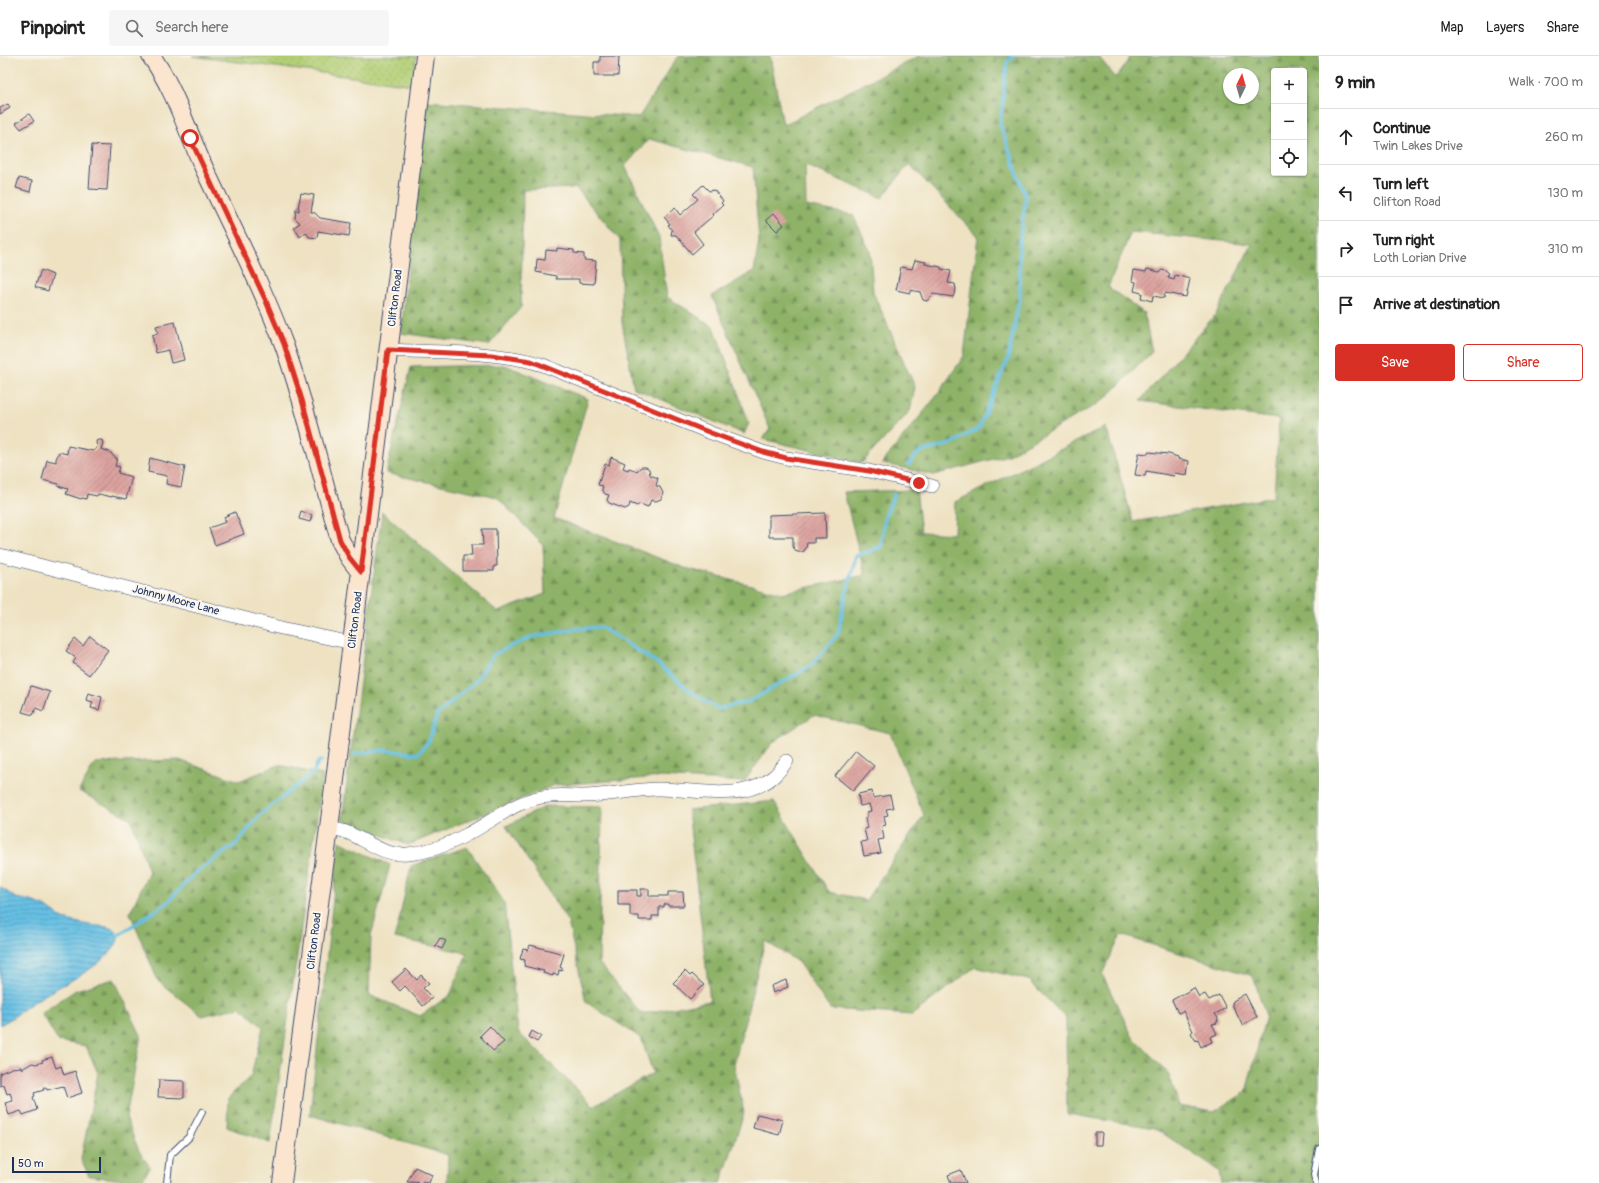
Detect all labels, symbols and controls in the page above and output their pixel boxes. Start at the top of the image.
search box [109,10,389,46]
text: Pinpoint [20,16,85,40]
icon: search [123,17,145,39]
text: Search here [155,18,228,37]
text: Map [1441,19,1464,36]
text: Layers [1486,19,1524,36]
text: Share [1546,19,1579,36]
north arrow [1223,68,1259,104]
map controls [1271,68,1307,176]
button: + [1271,68,1307,104]
text: 9 min [1335,72,1375,93]
text: Walk · 700 m [1508,74,1583,90]
button: − [1271,104,1307,140]
text: Continue [1373,119,1431,138]
icon: ahead [1335,126,1357,148]
route start [181,129,199,147]
text: 260 m [1545,129,1583,145]
text: Twin Lakes Drive [1373,138,1463,154]
button: locate [1271,140,1307,176]
text: Turn left [1373,175,1429,194]
icon: left [1335,182,1357,204]
text: 130 m [1547,185,1583,201]
text: Clifton Road [1373,194,1441,210]
text: Turn right [1373,231,1434,250]
icon: right [1335,238,1357,260]
text: 310 m [1547,241,1583,257]
text: Loth Lorian Drive [1373,250,1466,266]
street label: Clifton Road [385,269,405,327]
icon: arrive [1335,294,1357,316]
text: Arrive at destination [1373,295,1500,314]
button: Save [1335,344,1455,381]
button: Share [1463,344,1583,381]
route end [910,474,928,492]
street label: Johnny Moore Lane [131,582,221,618]
street label: Clifton Road [345,591,365,649]
street label: Clifton Road [304,912,324,970]
scale bar [12,1155,101,1174]
text: 50 m [18,1157,44,1170]

